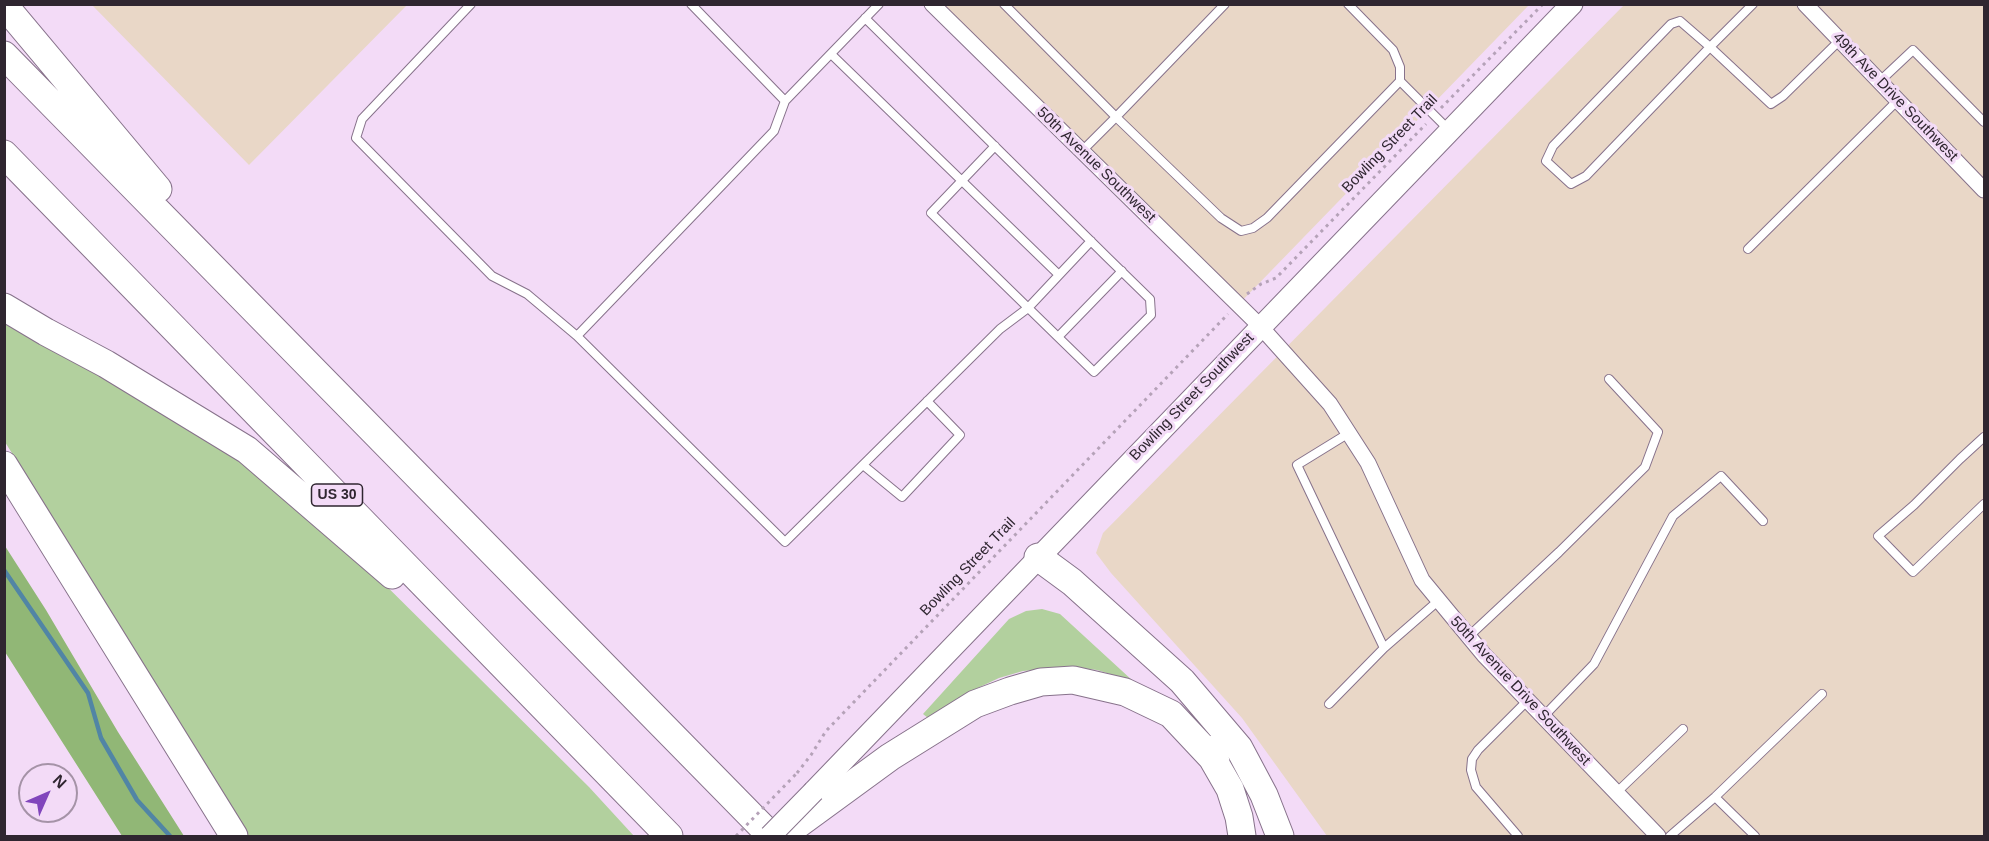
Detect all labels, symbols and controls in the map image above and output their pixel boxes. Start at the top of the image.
street label: 49th Ave Drive Southwest [1829,29,1961,165]
street label: Bowling Street Trail [1339,91,1441,197]
street label: 50th Avenue Southwest [1033,104,1159,226]
street label: Bowling Street Southwest [1126,329,1258,465]
road number: US 30 [312,484,362,506]
street label: Bowling Street Trail [917,514,1019,620]
street label: 50th Avenue Drive Southwest [1446,613,1594,769]
north arrow [18,763,78,823]
text: N [50,771,70,791]

